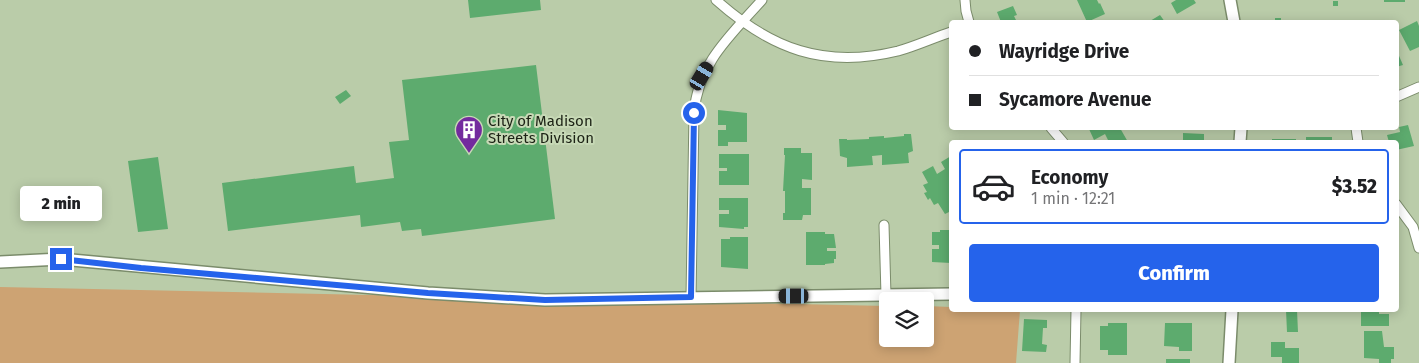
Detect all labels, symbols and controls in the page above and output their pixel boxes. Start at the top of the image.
text: Wayridge Drive [999,40,1129,63]
car [687,59,716,93]
text: Sycamore Avenue [999,88,1152,111]
route start [683,102,705,124]
place label: City of Madison Streets Division [488,112,594,147]
building icon: City of Madison Streets Division [454,115,484,154]
icon: car [971,164,1016,209]
text: Economy [1031,166,1108,189]
text: $3.52 [1332,175,1377,198]
callout: 2 min [20,186,102,222]
text: 1 min · 12:21 [1031,189,1115,208]
text: 2 min [41,194,81,213]
button: Confirm [969,244,1379,302]
route end [50,248,72,270]
car [779,289,809,304]
map controls [879,292,934,347]
button: layers [879,292,934,347]

